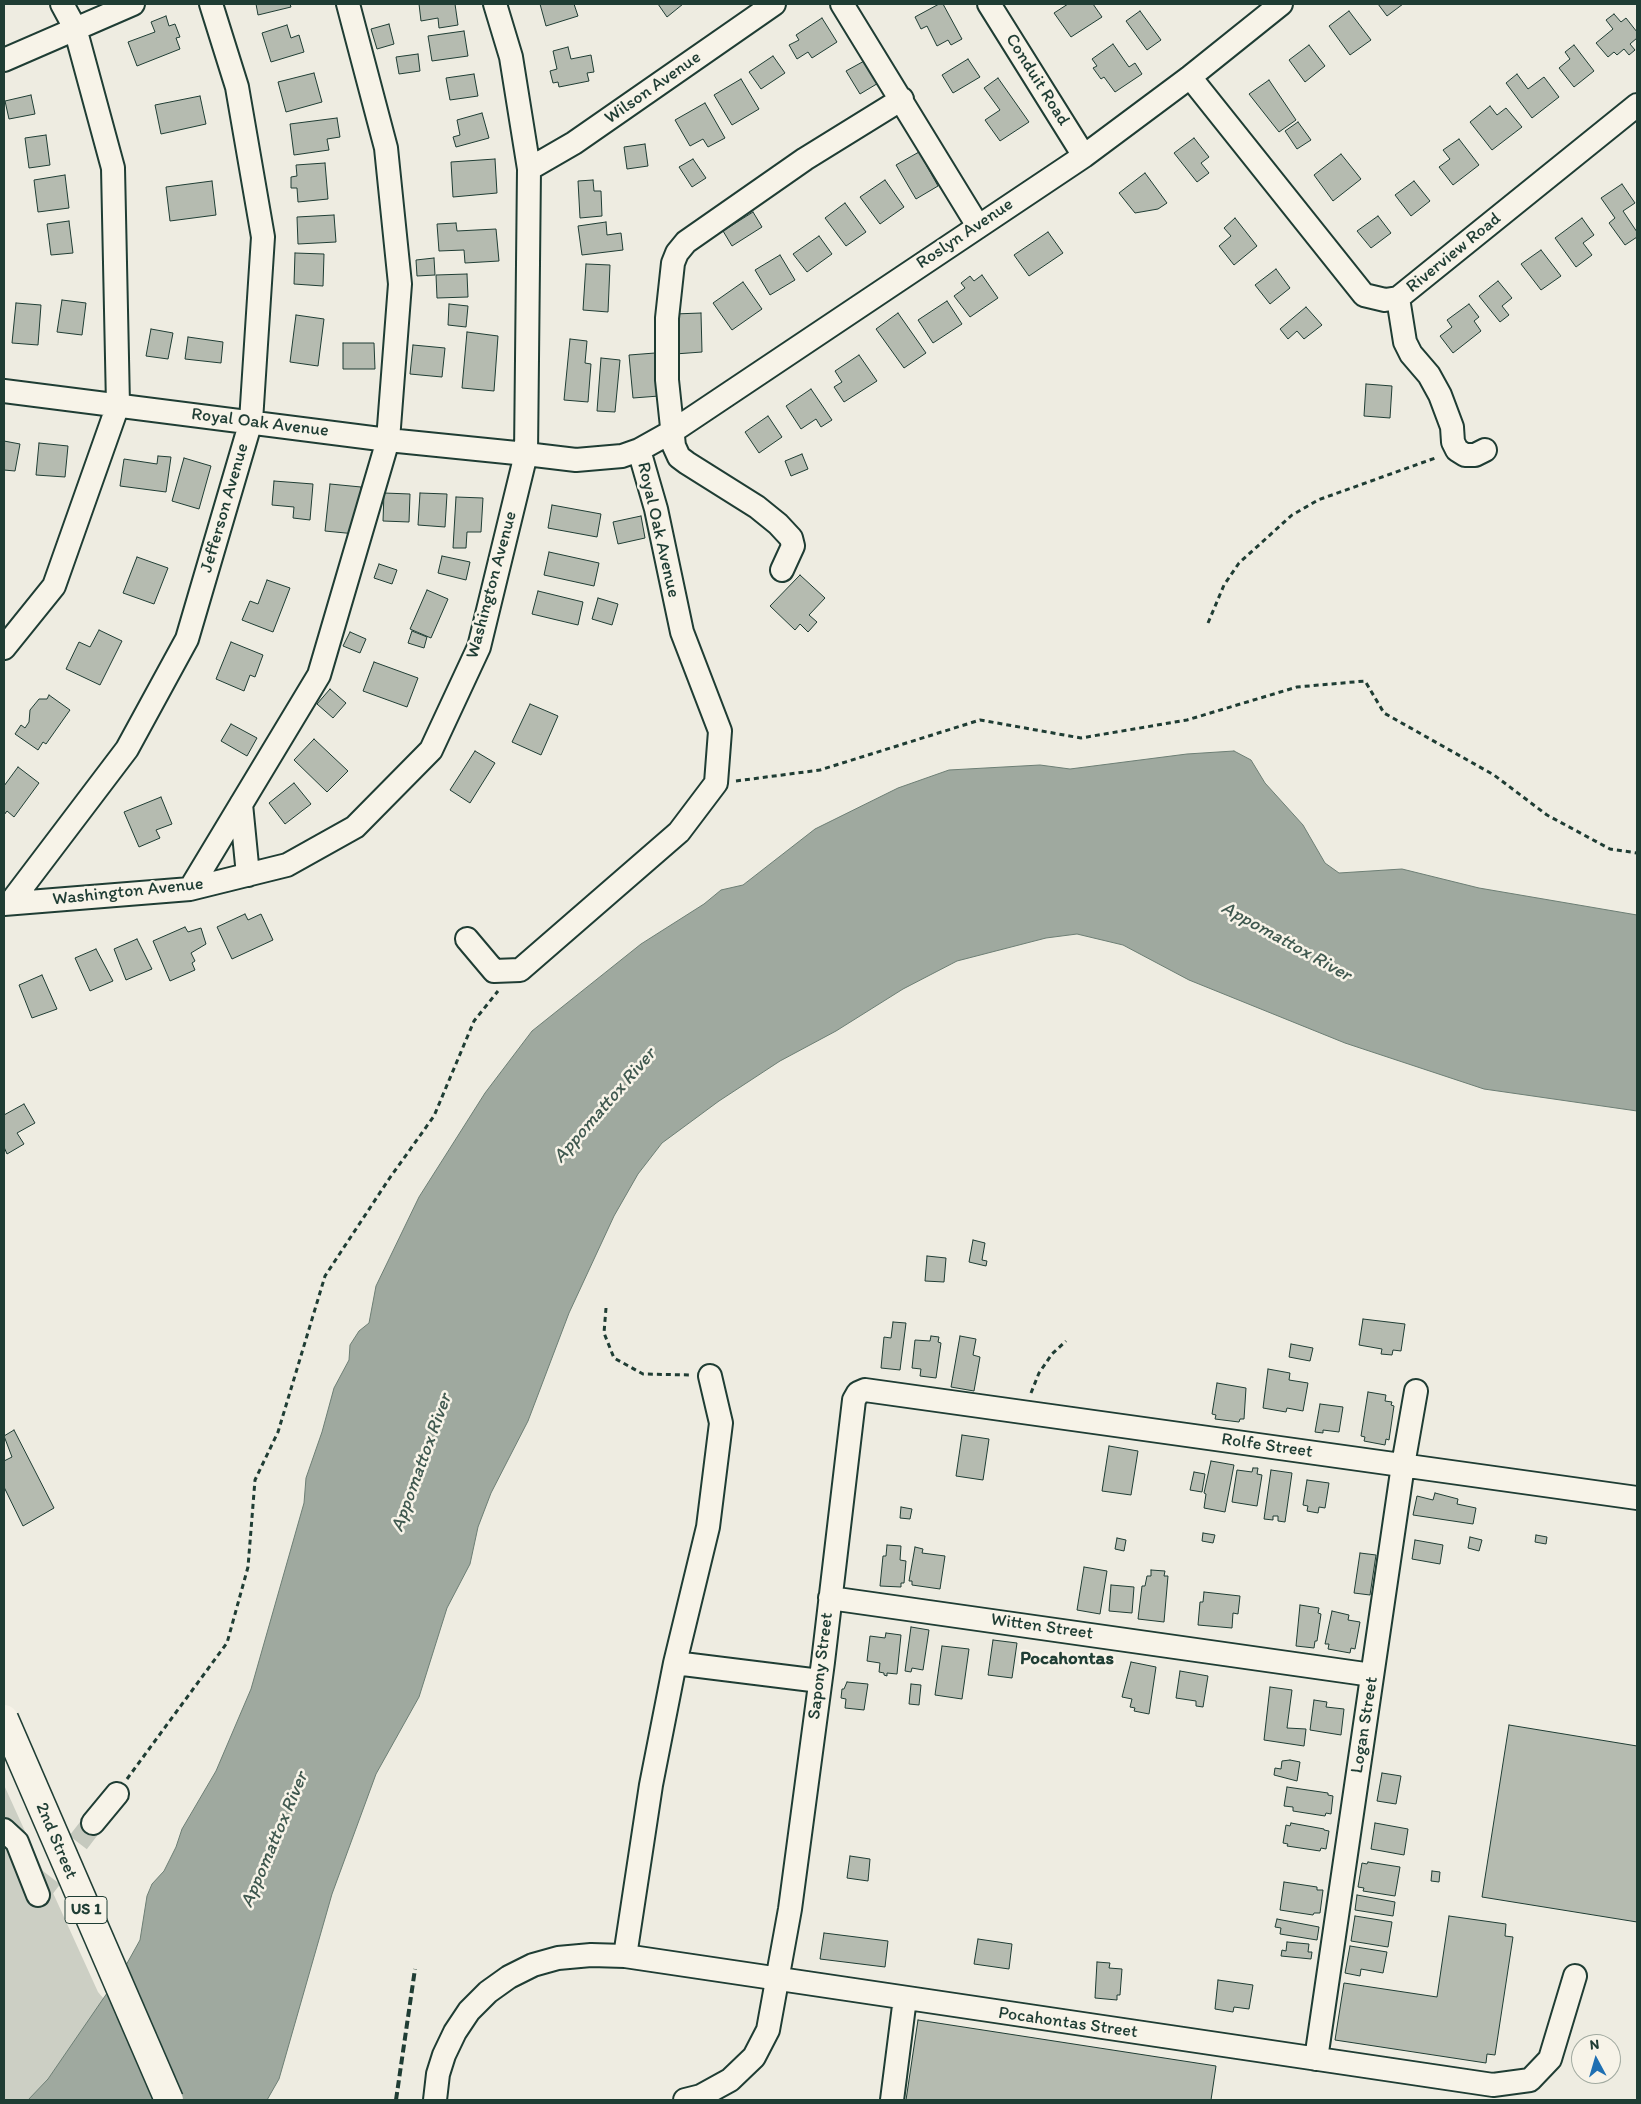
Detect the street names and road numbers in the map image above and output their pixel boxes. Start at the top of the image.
street label: Conduit Road [1000,30,1074,130]
street label: Wilson Avenue [601,47,705,129]
street label: Roslyn Avenue [912,194,1018,274]
street label: Riverview Road [1402,208,1506,298]
street label: Royal Oak Avenue [190,404,330,442]
street label: Jefferson Avenue [196,441,254,575]
street label: Royal Oak Avenue [632,460,684,600]
street label: Washington Avenue [462,509,522,661]
street label: Washington Avenue [51,873,205,911]
street label: Rolfe Street [1220,1429,1314,1463]
street label: Witten Street [989,1609,1095,1645]
street label: Sapony Street [804,1611,838,1721]
street label: Logan Street [1347,1675,1383,1775]
street label: 2nd Street [30,1800,82,1882]
road number: US 1 [65,1896,107,1924]
street label: Pocahontas Street [997,2003,1139,2043]

